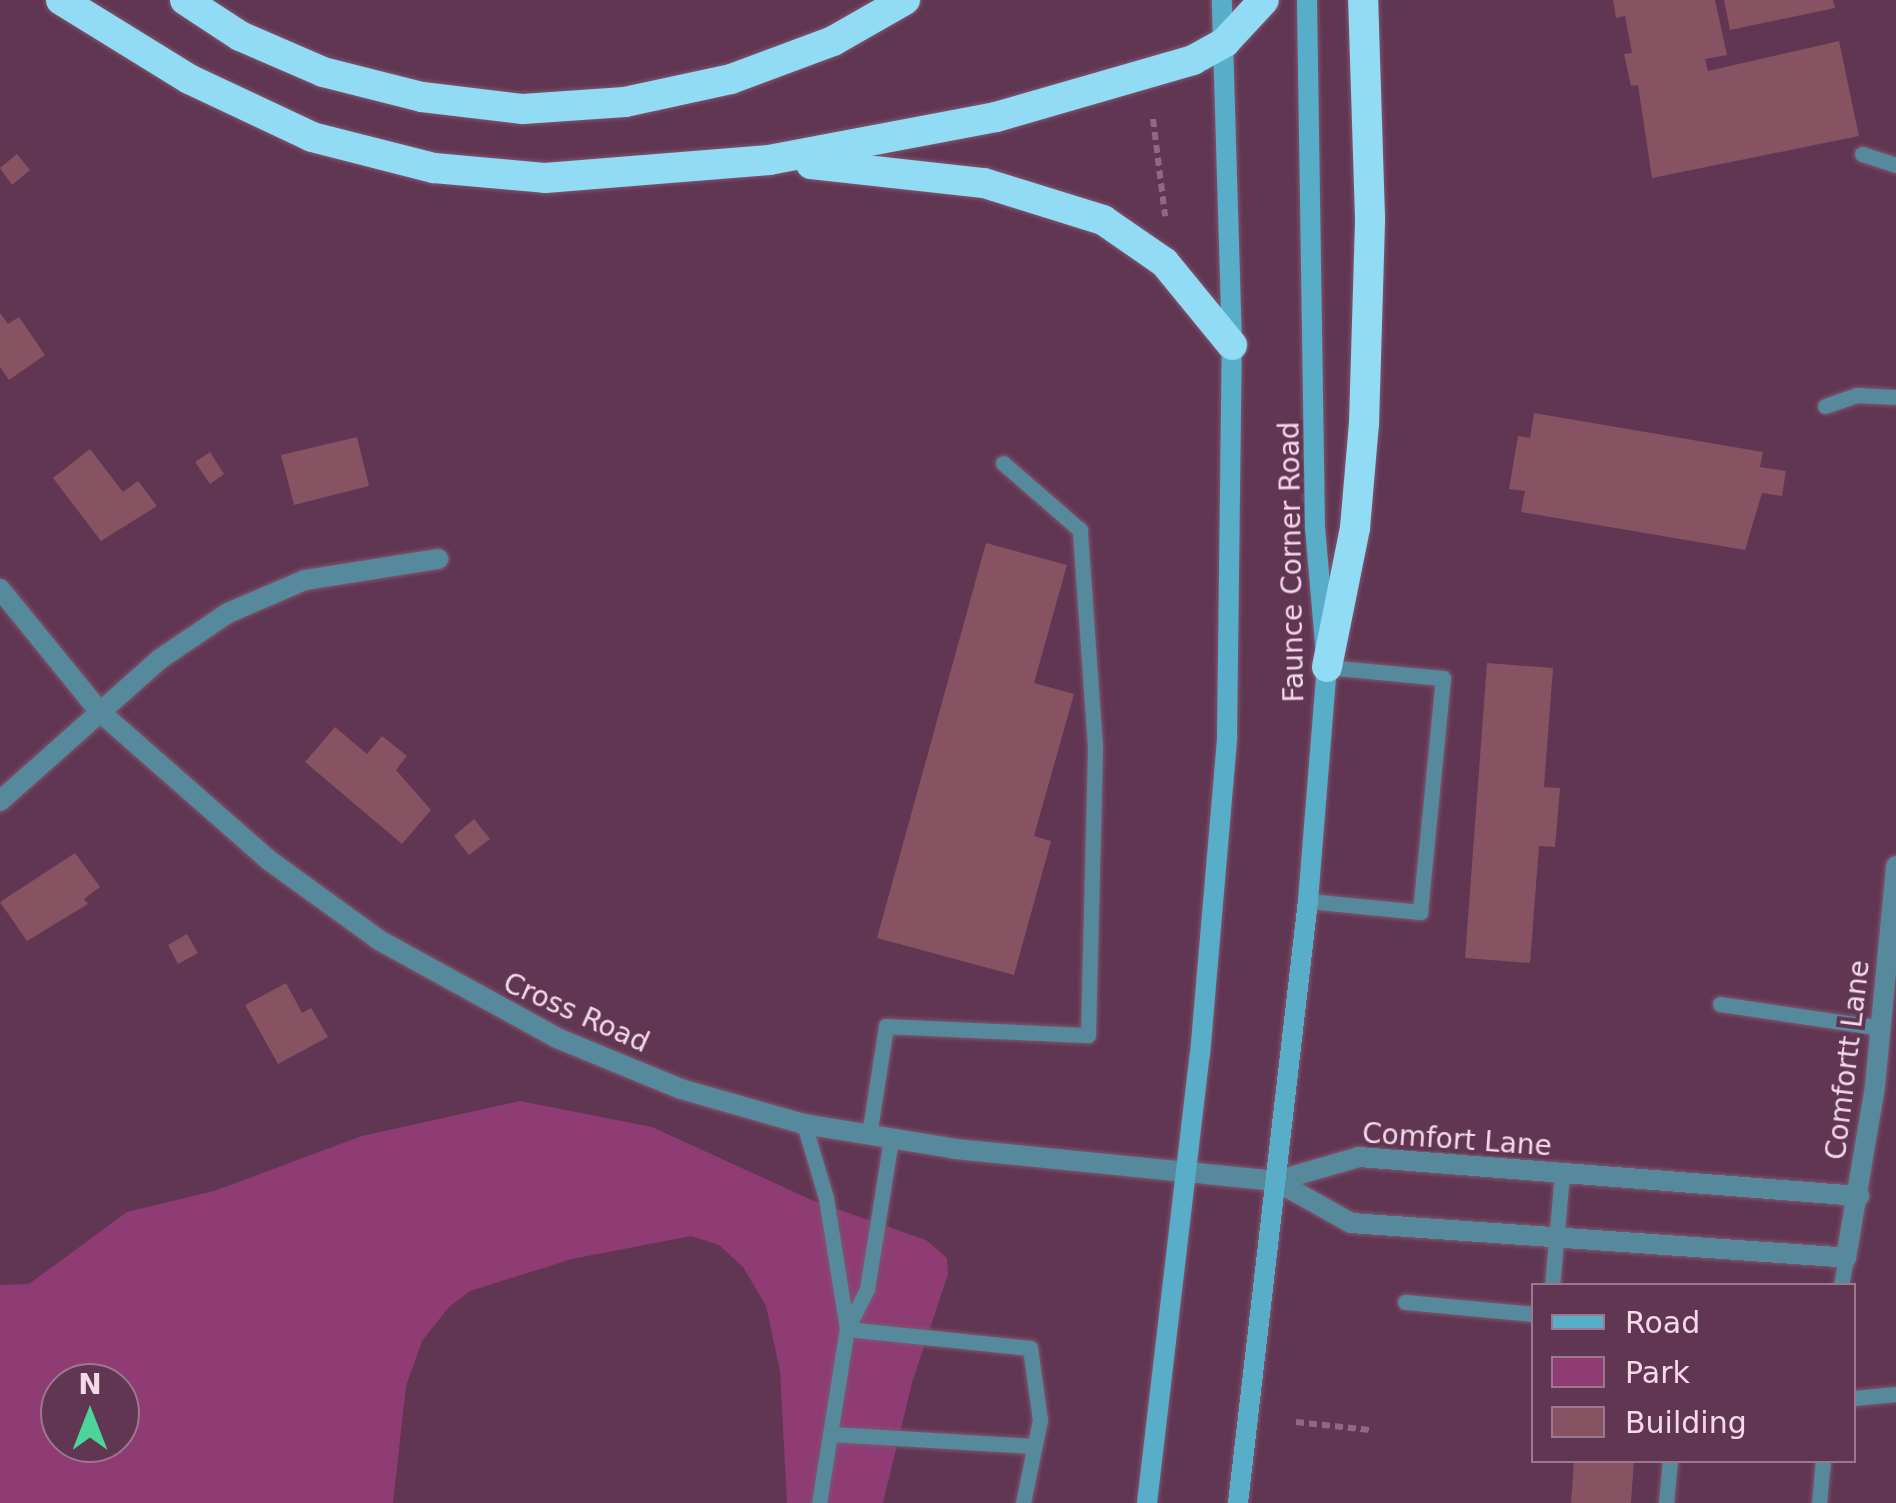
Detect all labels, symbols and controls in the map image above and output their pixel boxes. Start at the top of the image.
street label: Faunce Corner Road [1273,421,1311,703]
street label: Comfortt Lane [1819,958,1877,1162]
street label: Cross Road [498,966,654,1060]
street label: Comfort Lane [1361,1117,1553,1163]
legend [1531,1283,1856,1463]
text: Road [1625,1305,1700,1340]
text: Park [1625,1355,1690,1390]
north arrow [40,1363,140,1463]
text: N [78,1368,102,1401]
text: Building [1625,1405,1747,1440]

